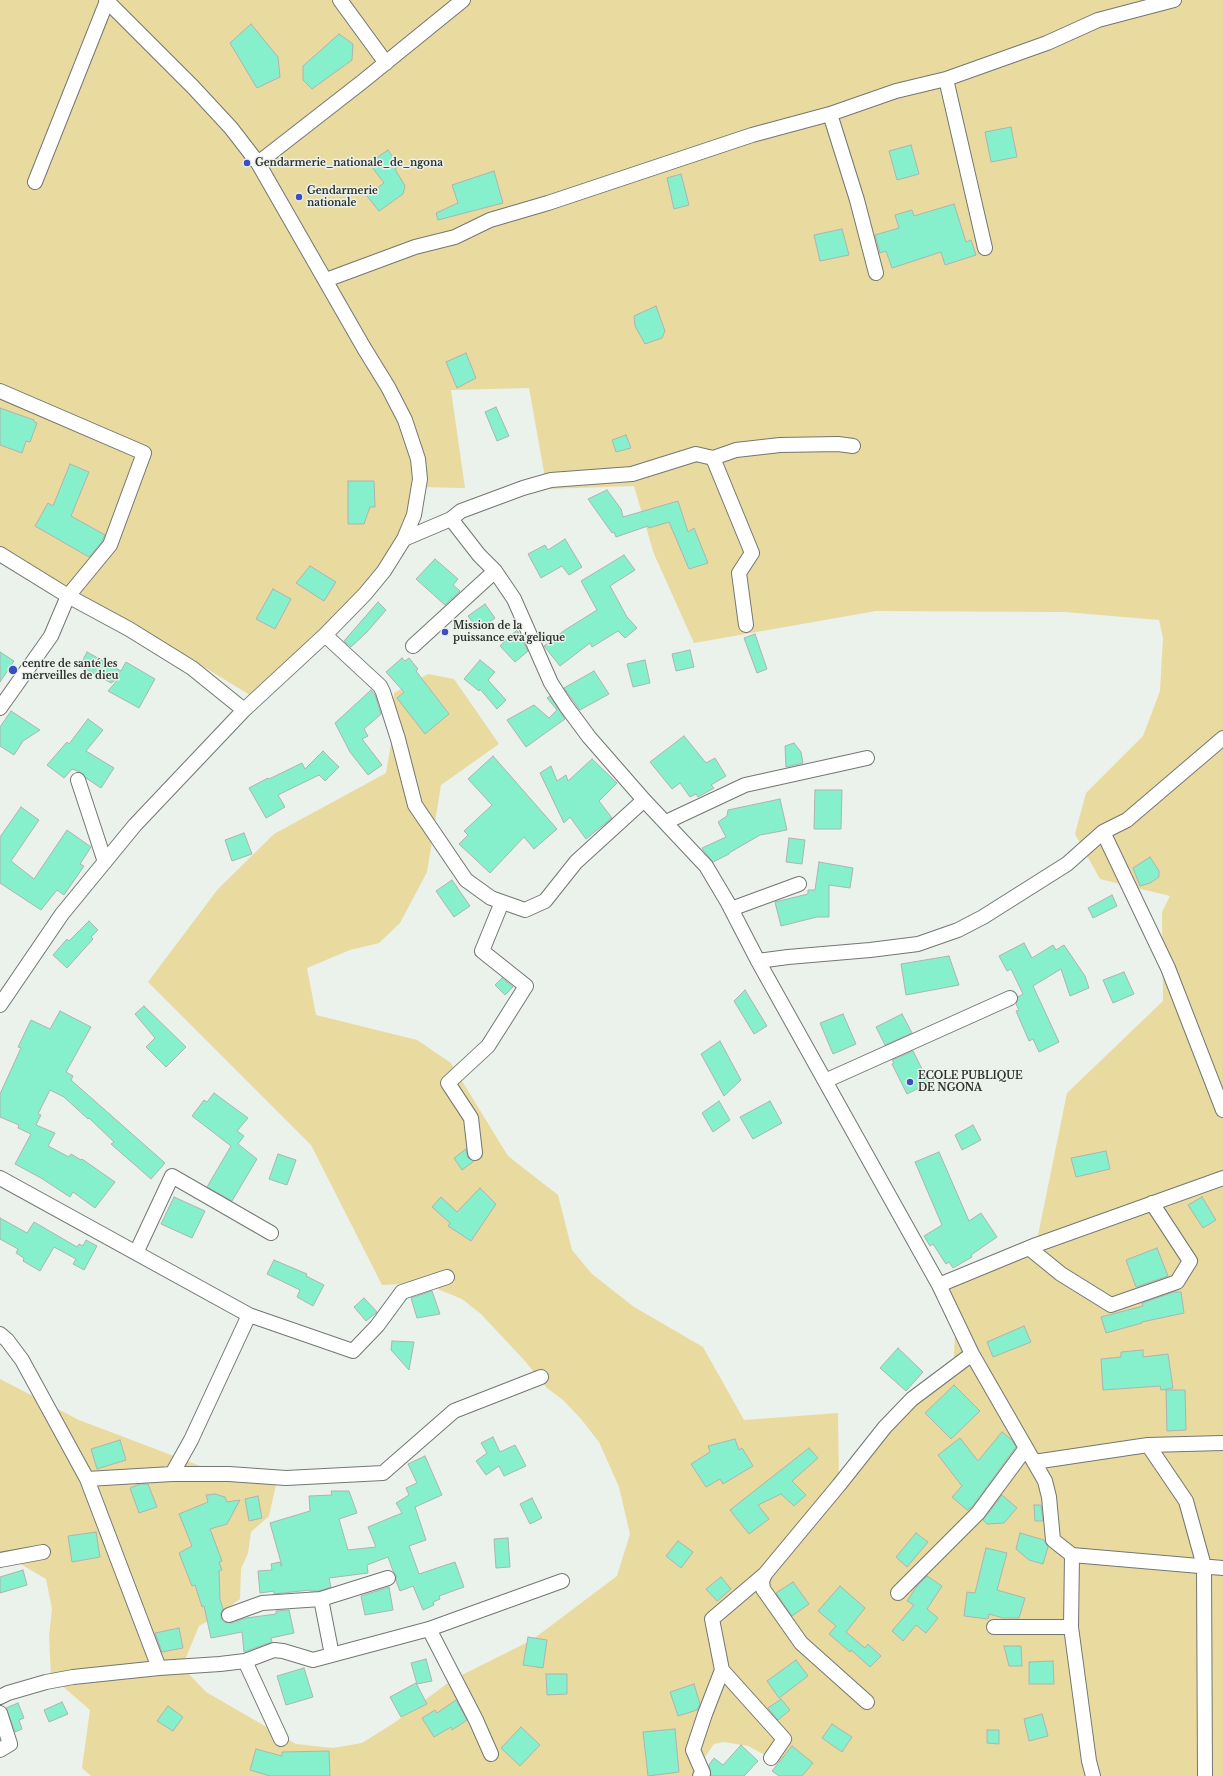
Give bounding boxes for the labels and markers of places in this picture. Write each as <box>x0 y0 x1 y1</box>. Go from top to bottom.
place label: Gendarmerie_nationale_de_ngona <box>255 157 443 169</box>
marker: Gendarmerie_nationale_de_ngona <box>242 158 252 168</box>
place label: Gendarmerie nationale <box>307 185 378 208</box>
marker: Gendarmerie nationale <box>294 192 304 202</box>
place label: Mission de la puissance eva'gelique <box>453 620 565 644</box>
marker: Mission de la puissance eva'gelique <box>440 627 450 637</box>
place label: centre de santé les merveilles de dieu <box>22 658 119 682</box>
marker: centre de santé les merveilles de dieu <box>7 664 19 676</box>
place label: ECOLE PUBLIQUE DE NGONA <box>918 1070 1023 1094</box>
marker: ECOLE PUBLIQUE DE NGONA <box>905 1077 915 1087</box>

